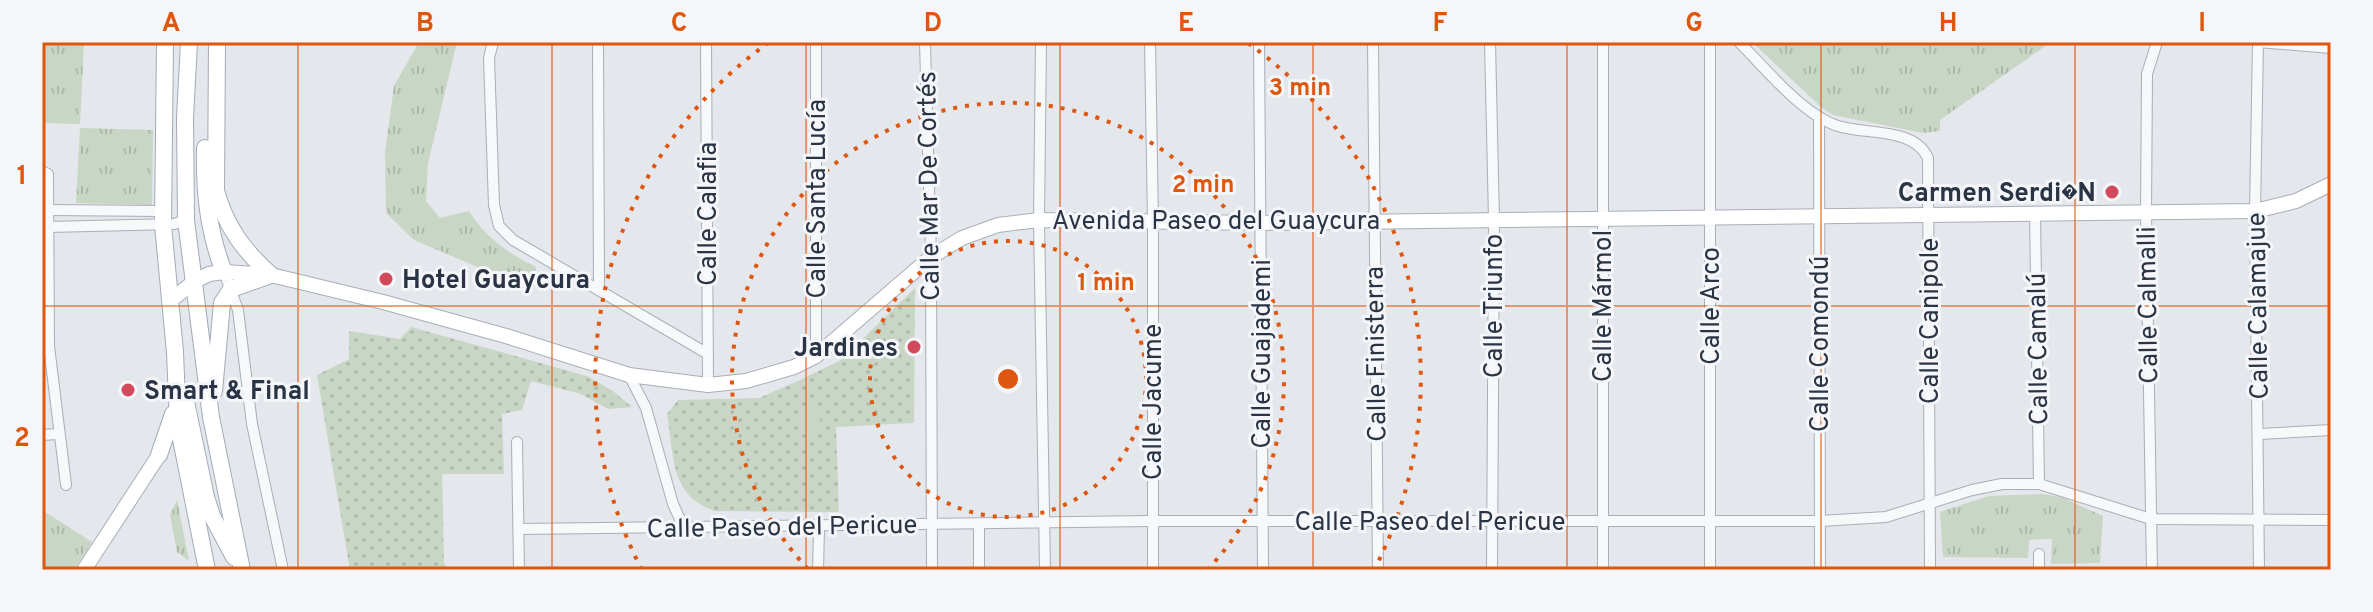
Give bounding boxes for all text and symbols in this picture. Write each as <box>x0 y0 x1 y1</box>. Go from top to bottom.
text: A <box>162 8 180 41</box>
text: B <box>416 8 434 41</box>
text: C <box>671 8 687 41</box>
text: D <box>924 8 942 41</box>
text: E <box>1178 8 1194 41</box>
text: F <box>1433 8 1448 41</box>
text: G <box>1685 8 1703 41</box>
text: H <box>1939 8 1957 41</box>
text: I <box>2198 8 2206 41</box>
street label: Calle Mar De Cortés <box>912 71 949 301</box>
text: 3 min <box>1269 74 1331 104</box>
street label: Calle Santa Lucía <box>802 99 835 299</box>
street label: Calle Calafia <box>693 142 726 286</box>
text: 1 <box>17 161 27 194</box>
text: 2 min <box>1172 171 1234 201</box>
place label: Carmen Serdi�N <box>1898 178 2096 211</box>
marker: Carmen Serdi�N <box>2103 183 2121 201</box>
street label: Avenida Paseo del Guaycura <box>1052 206 1380 239</box>
street label: Calle Calamajue <box>2241 212 2278 400</box>
street label: Calle Calmalli <box>2132 226 2167 384</box>
street label: Calle Mármol <box>1588 230 1621 382</box>
street label: Calle Triunfo <box>1479 234 1512 378</box>
street label: Calle Canipole <box>1915 238 1948 404</box>
street label: Calle Arco <box>1696 247 1729 365</box>
street label: Calle Comondú <box>1805 256 1838 432</box>
street label: Calle Guajademi <box>1247 259 1280 449</box>
place label: Hotel Guaycura <box>402 265 590 298</box>
street label: Calle Finisterra <box>1359 266 1396 442</box>
text: 1 min <box>1077 269 1135 299</box>
marker: Hotel Guaycura <box>377 270 395 288</box>
street label: Calle Camalú <box>2022 273 2057 425</box>
street label: Calle Jacume <box>1138 324 1171 480</box>
place label: Jardines <box>794 333 898 366</box>
marker: Jardines <box>905 338 923 356</box>
centre of rings <box>994 365 1022 393</box>
place label: Smart & Final <box>144 376 310 409</box>
marker: Smart & Final <box>119 381 137 399</box>
text: 2 <box>14 423 30 456</box>
street label: Calle Paseo del Pericue <box>1295 507 1565 540</box>
street label: Calle Paseo del Pericue <box>646 510 918 547</box>

